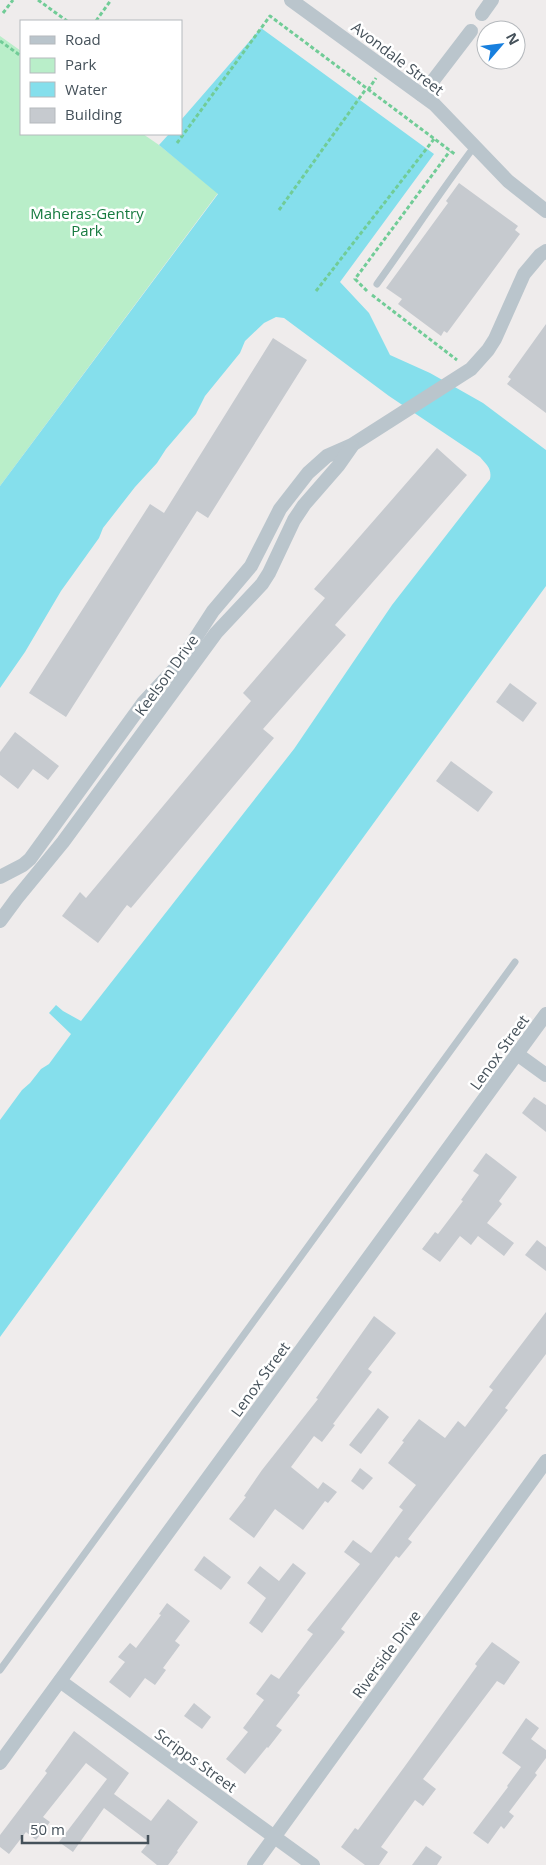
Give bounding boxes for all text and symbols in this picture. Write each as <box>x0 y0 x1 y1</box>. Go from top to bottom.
street label: Avondale Street <box>348 17 448 99</box>
legend <box>20 20 182 135</box>
north arrow <box>476 20 526 70</box>
text: Road <box>65 29 101 49</box>
text: N <box>502 29 524 48</box>
text: Park <box>65 54 96 74</box>
text: Water <box>65 79 107 99</box>
text: Building <box>65 104 122 124</box>
park label: Maheras-Gentry Park <box>30 203 144 240</box>
street label: Keelson Drive <box>130 630 202 720</box>
street label: Lenox Street <box>465 1010 533 1094</box>
street label: Lenox Street <box>226 1337 294 1421</box>
street label: Riverside Drive <box>347 1606 425 1702</box>
street label: Scripps Street <box>151 1724 241 1796</box>
scale bar <box>22 1812 149 1844</box>
text: 50 m <box>30 1819 65 1839</box>

